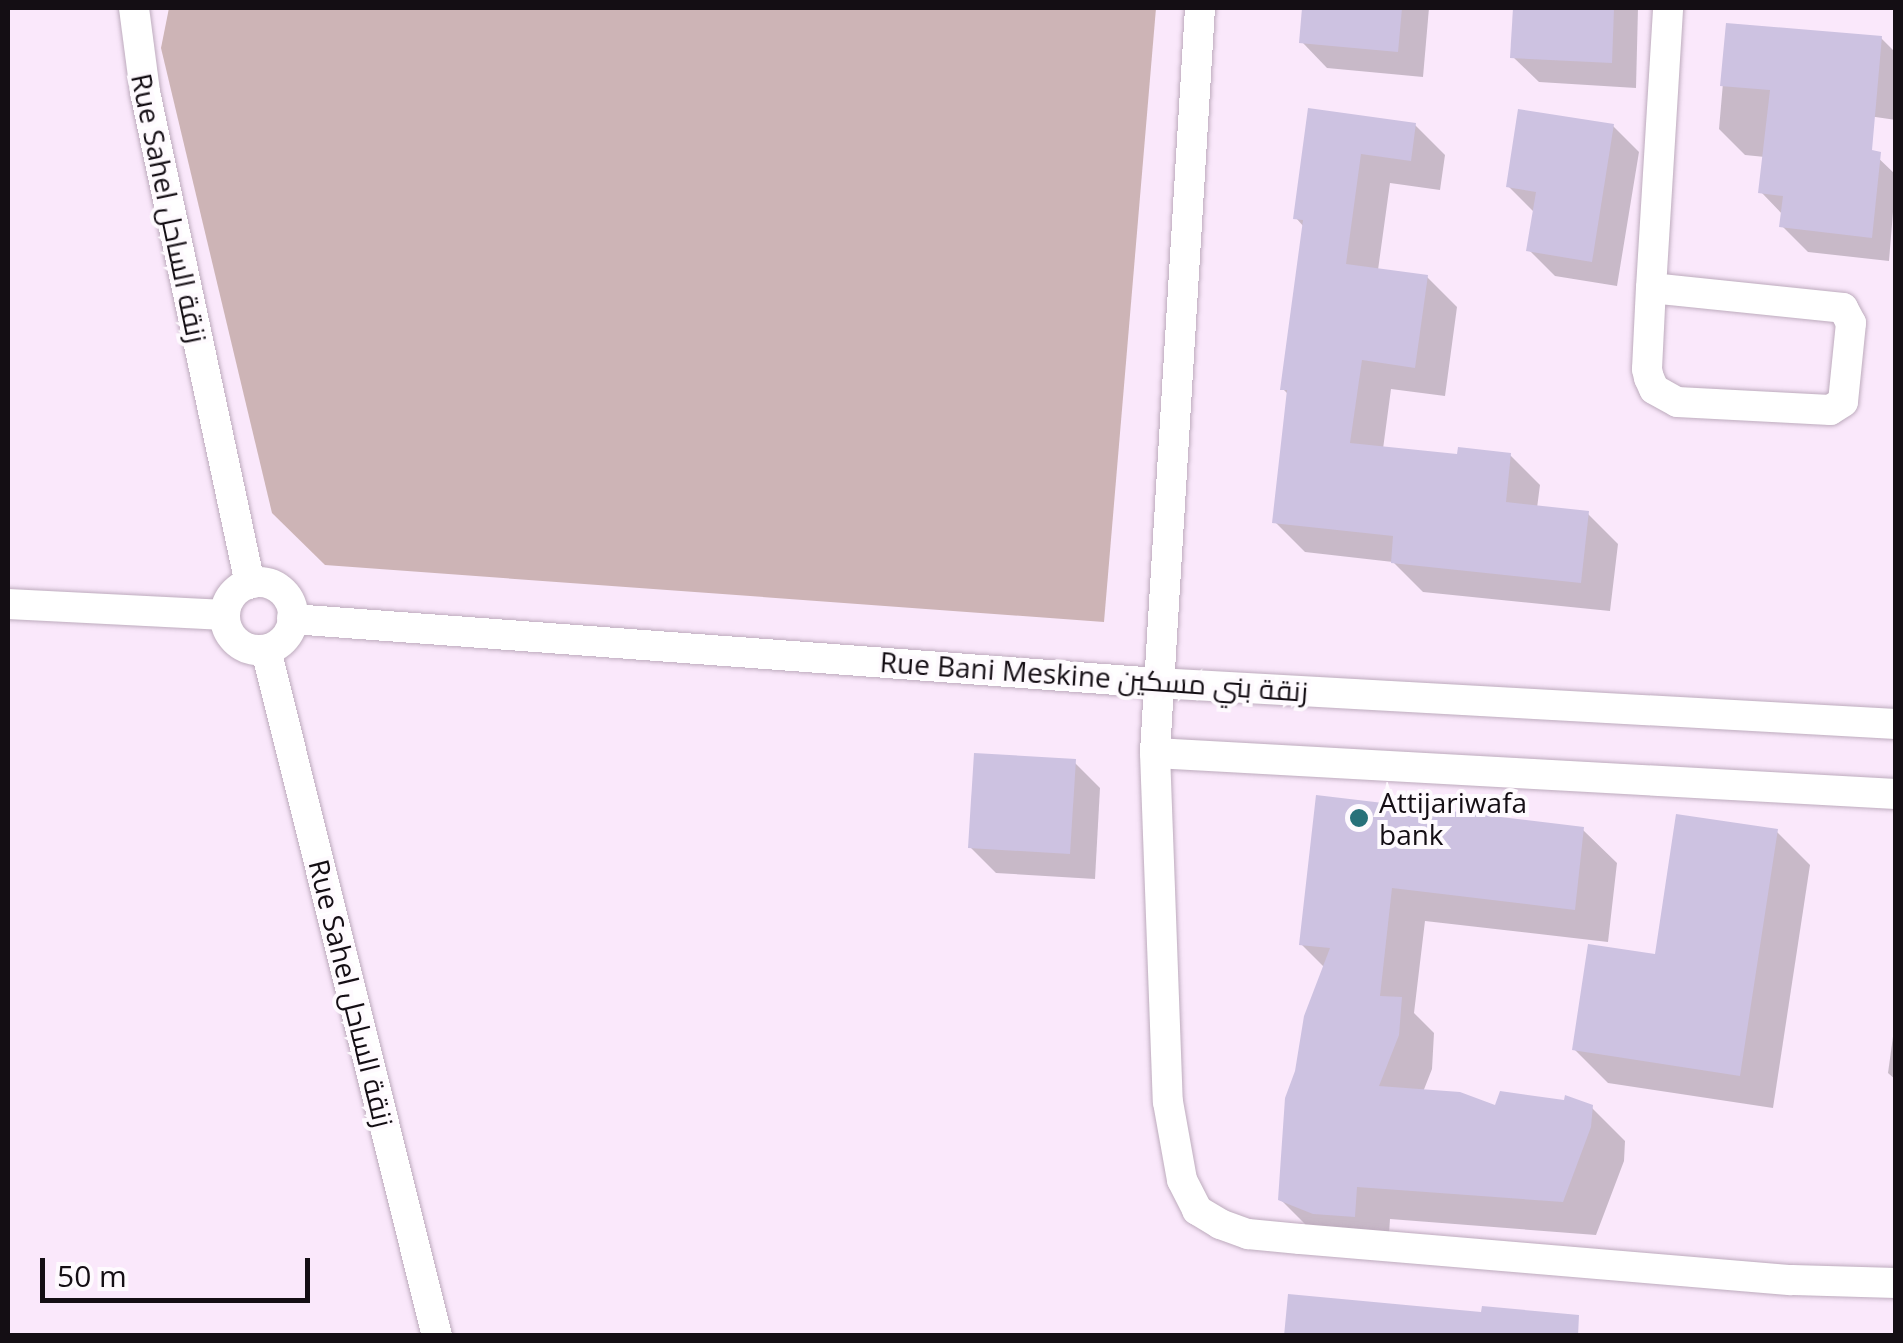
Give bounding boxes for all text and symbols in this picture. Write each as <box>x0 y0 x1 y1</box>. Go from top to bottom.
street label: Rue Sahel زنقة الساحل <box>125 70 215 346</box>
street label: Rue Bani Meskine زنقة بني مسكين <box>879 644 1309 708</box>
place label: Attijariwafa bank <box>1379 785 1527 851</box>
marker: Attijariwafa bank <box>1348 807 1370 829</box>
street label: Rue Sahel زنقة الساحل <box>302 856 402 1130</box>
scale bar <box>45 1238 315 1300</box>
text: 50 m <box>57 1255 127 1296</box>

